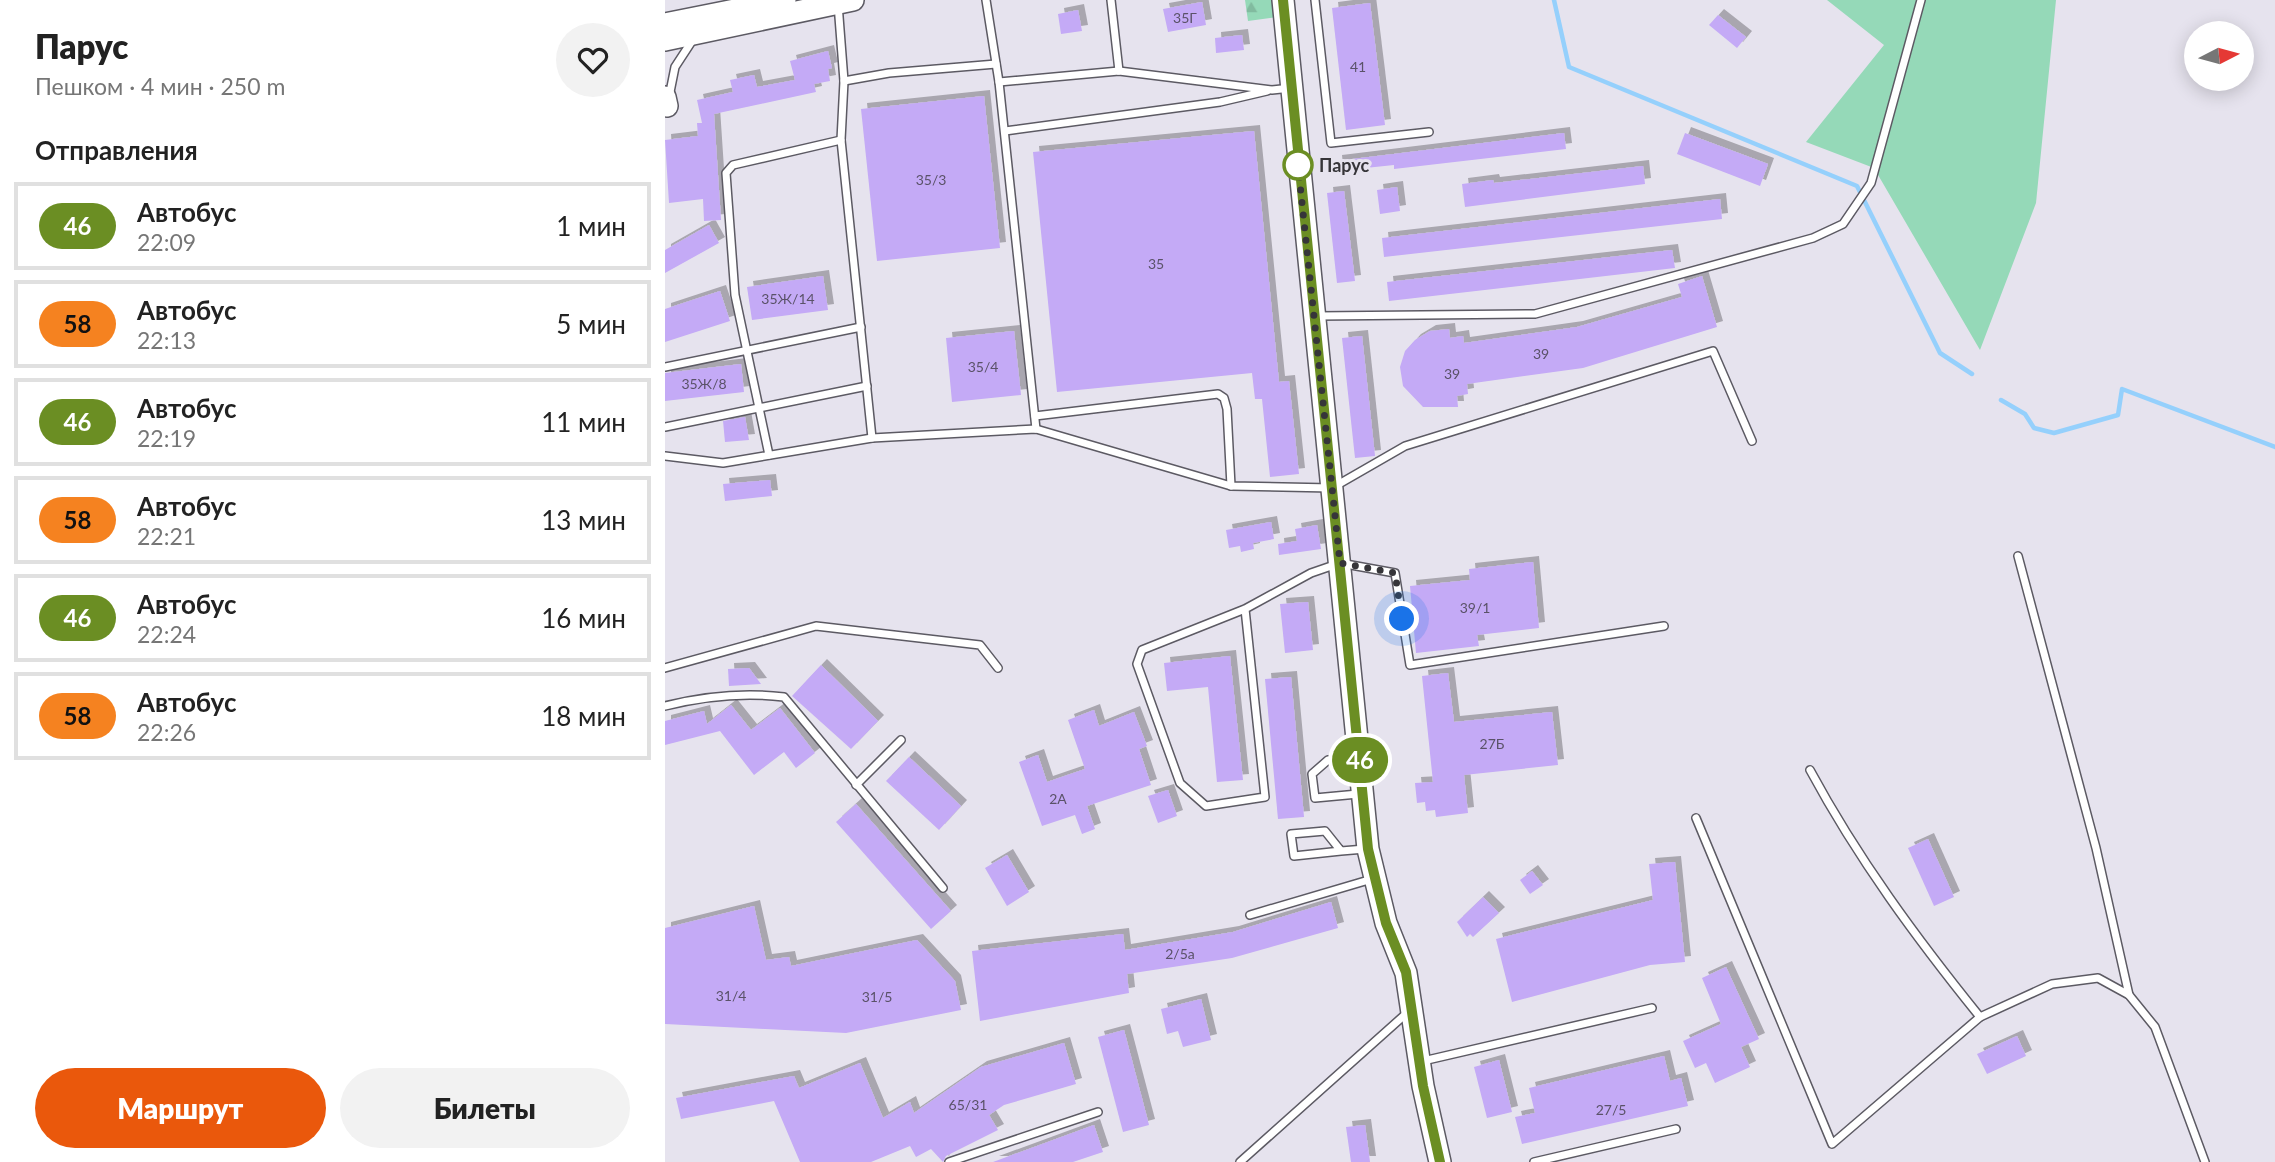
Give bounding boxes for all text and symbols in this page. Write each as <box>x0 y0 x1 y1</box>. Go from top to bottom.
house number: 35Г <box>1173 9 1197 26</box>
north arrow <box>2184 21 2254 91</box>
map controls <box>2184 21 2254 91</box>
button: heart <box>556 23 630 97</box>
text: Парус <box>35 26 128 66</box>
house number: 41 <box>1350 58 1366 75</box>
text: Пешком · 4 мин · 250 m <box>35 72 285 100</box>
text: Отправления <box>35 134 198 166</box>
marker: Парус <box>1283 150 1313 180</box>
place label: Парус <box>1319 154 1369 176</box>
house number: 35/3 <box>916 171 946 188</box>
text: Автобус <box>137 196 236 228</box>
text: 1 мин <box>556 210 626 242</box>
text: 46 <box>64 211 91 240</box>
text: 22:09 <box>137 228 196 256</box>
house number: 35 <box>1148 255 1164 272</box>
house number: 35Ж/14 <box>761 290 815 307</box>
text: Автобус <box>137 294 236 326</box>
text: 5 мин <box>556 308 626 340</box>
text: 58 <box>64 309 91 338</box>
text: 22:13 <box>137 326 196 354</box>
house number: 39 <box>1533 345 1549 362</box>
house number: 35/4 <box>968 358 998 375</box>
house number: 39 <box>1444 365 1460 382</box>
house number: 35Ж/8 <box>681 375 727 392</box>
text: Автобус <box>137 392 236 424</box>
text: 11 мин <box>541 406 626 438</box>
text: 46 <box>64 407 91 436</box>
text: 22:19 <box>137 424 196 452</box>
text: Автобус <box>137 490 236 522</box>
text: 13 мин <box>541 504 626 536</box>
text: 58 <box>64 505 91 534</box>
text: 22:21 <box>137 522 196 550</box>
text: Автобус <box>137 588 236 620</box>
house number: 39/1 <box>1460 599 1490 616</box>
your location <box>1384 601 1419 636</box>
text: 16 мин <box>541 602 626 634</box>
text: 46 <box>64 603 91 632</box>
text: 22:24 <box>137 620 196 648</box>
text: Автобус <box>137 686 236 718</box>
text: 18 мин <box>541 700 626 732</box>
text: 58 <box>64 701 91 730</box>
text: 22:26 <box>137 718 196 746</box>
house number: 27Б <box>1480 735 1505 752</box>
line badge: 46 <box>1329 737 1391 783</box>
text: 46 <box>1346 745 1374 774</box>
house number: 2А <box>1049 790 1067 807</box>
house number: 2/5а <box>1165 945 1195 962</box>
house number: 31/4 <box>716 987 746 1004</box>
house number: 31/5 <box>862 988 892 1005</box>
button: Маршрут <box>35 1068 326 1148</box>
button: Билеты <box>340 1068 630 1148</box>
house number: 65/31 <box>949 1096 987 1113</box>
house number: 27/5 <box>1596 1101 1626 1118</box>

